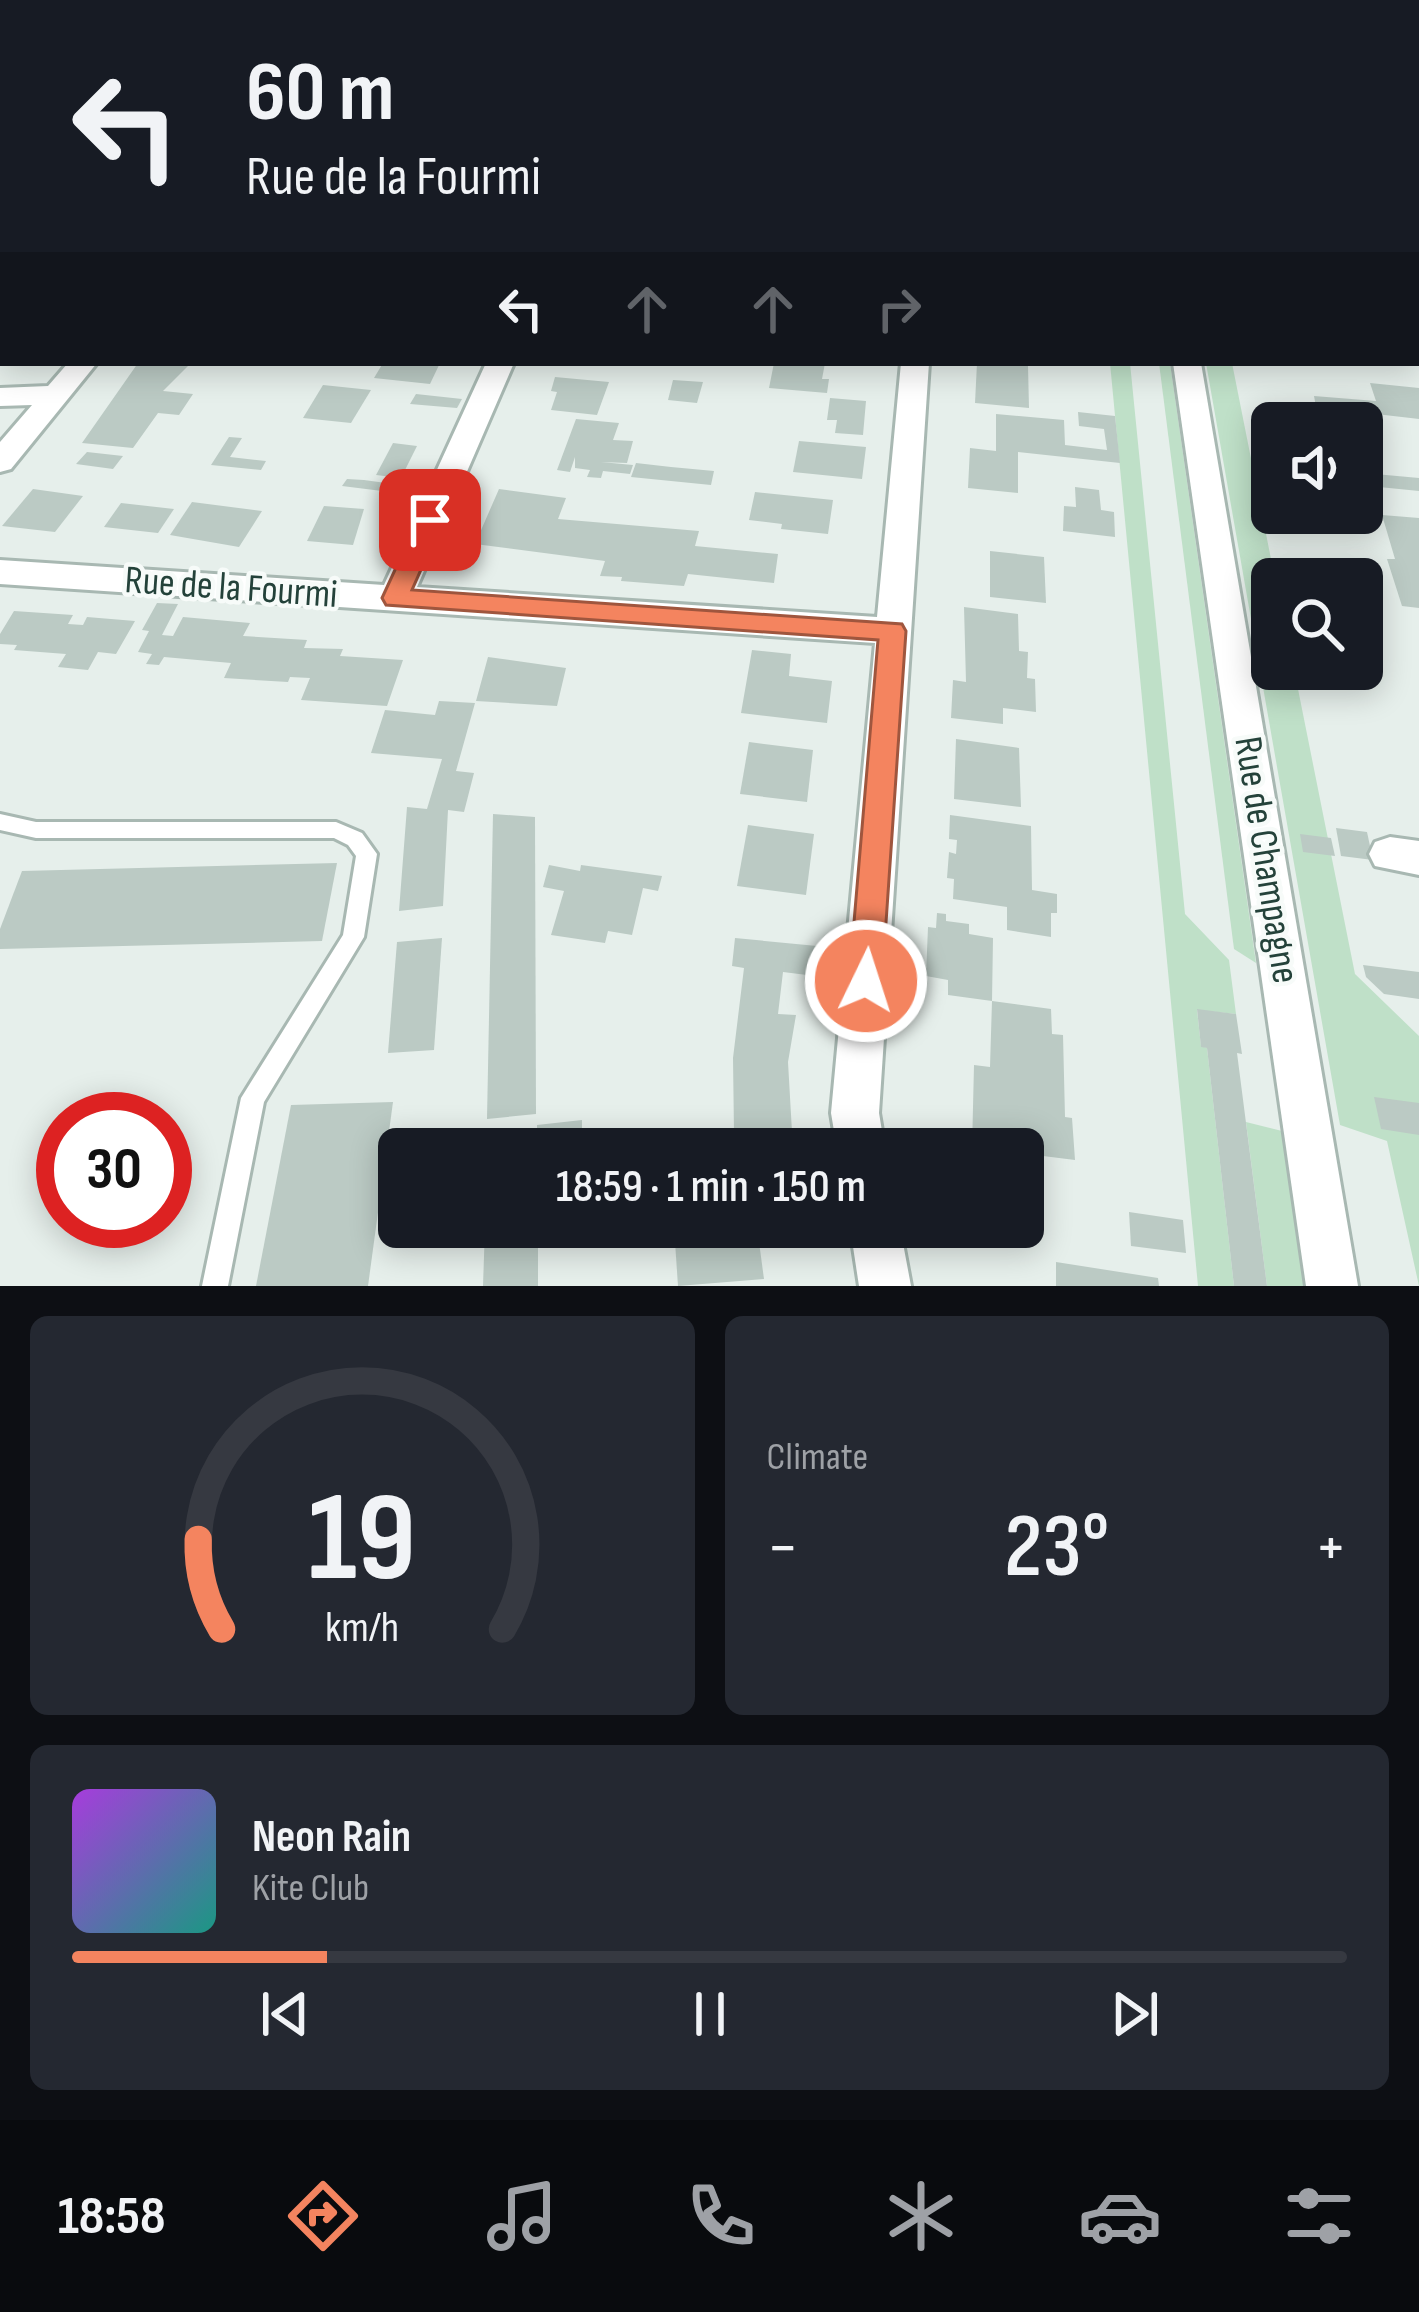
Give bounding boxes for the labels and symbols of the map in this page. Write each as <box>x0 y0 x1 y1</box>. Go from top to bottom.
pin <box>379 469 481 571</box>
street label: Rue de la Fourmi <box>123 557 339 619</box>
street label: Rue de Champagne <box>1223 733 1309 987</box>
position arrow <box>803 918 929 1044</box>
speed limit sign: 30 <box>36 1092 192 1248</box>

